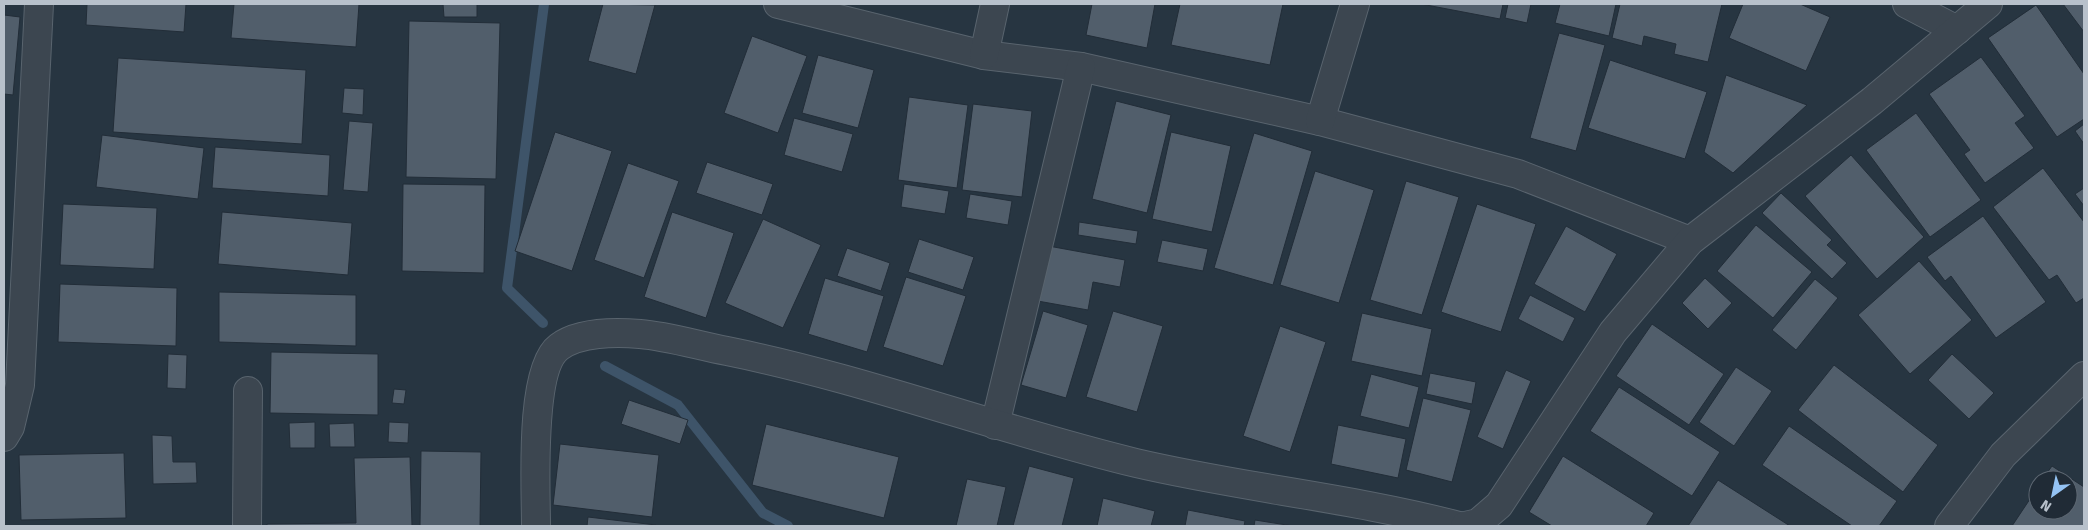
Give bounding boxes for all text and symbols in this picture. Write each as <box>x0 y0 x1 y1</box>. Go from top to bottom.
north arrow <box>2028 470 2078 520</box>
text: N <box>2038 496 2055 515</box>

